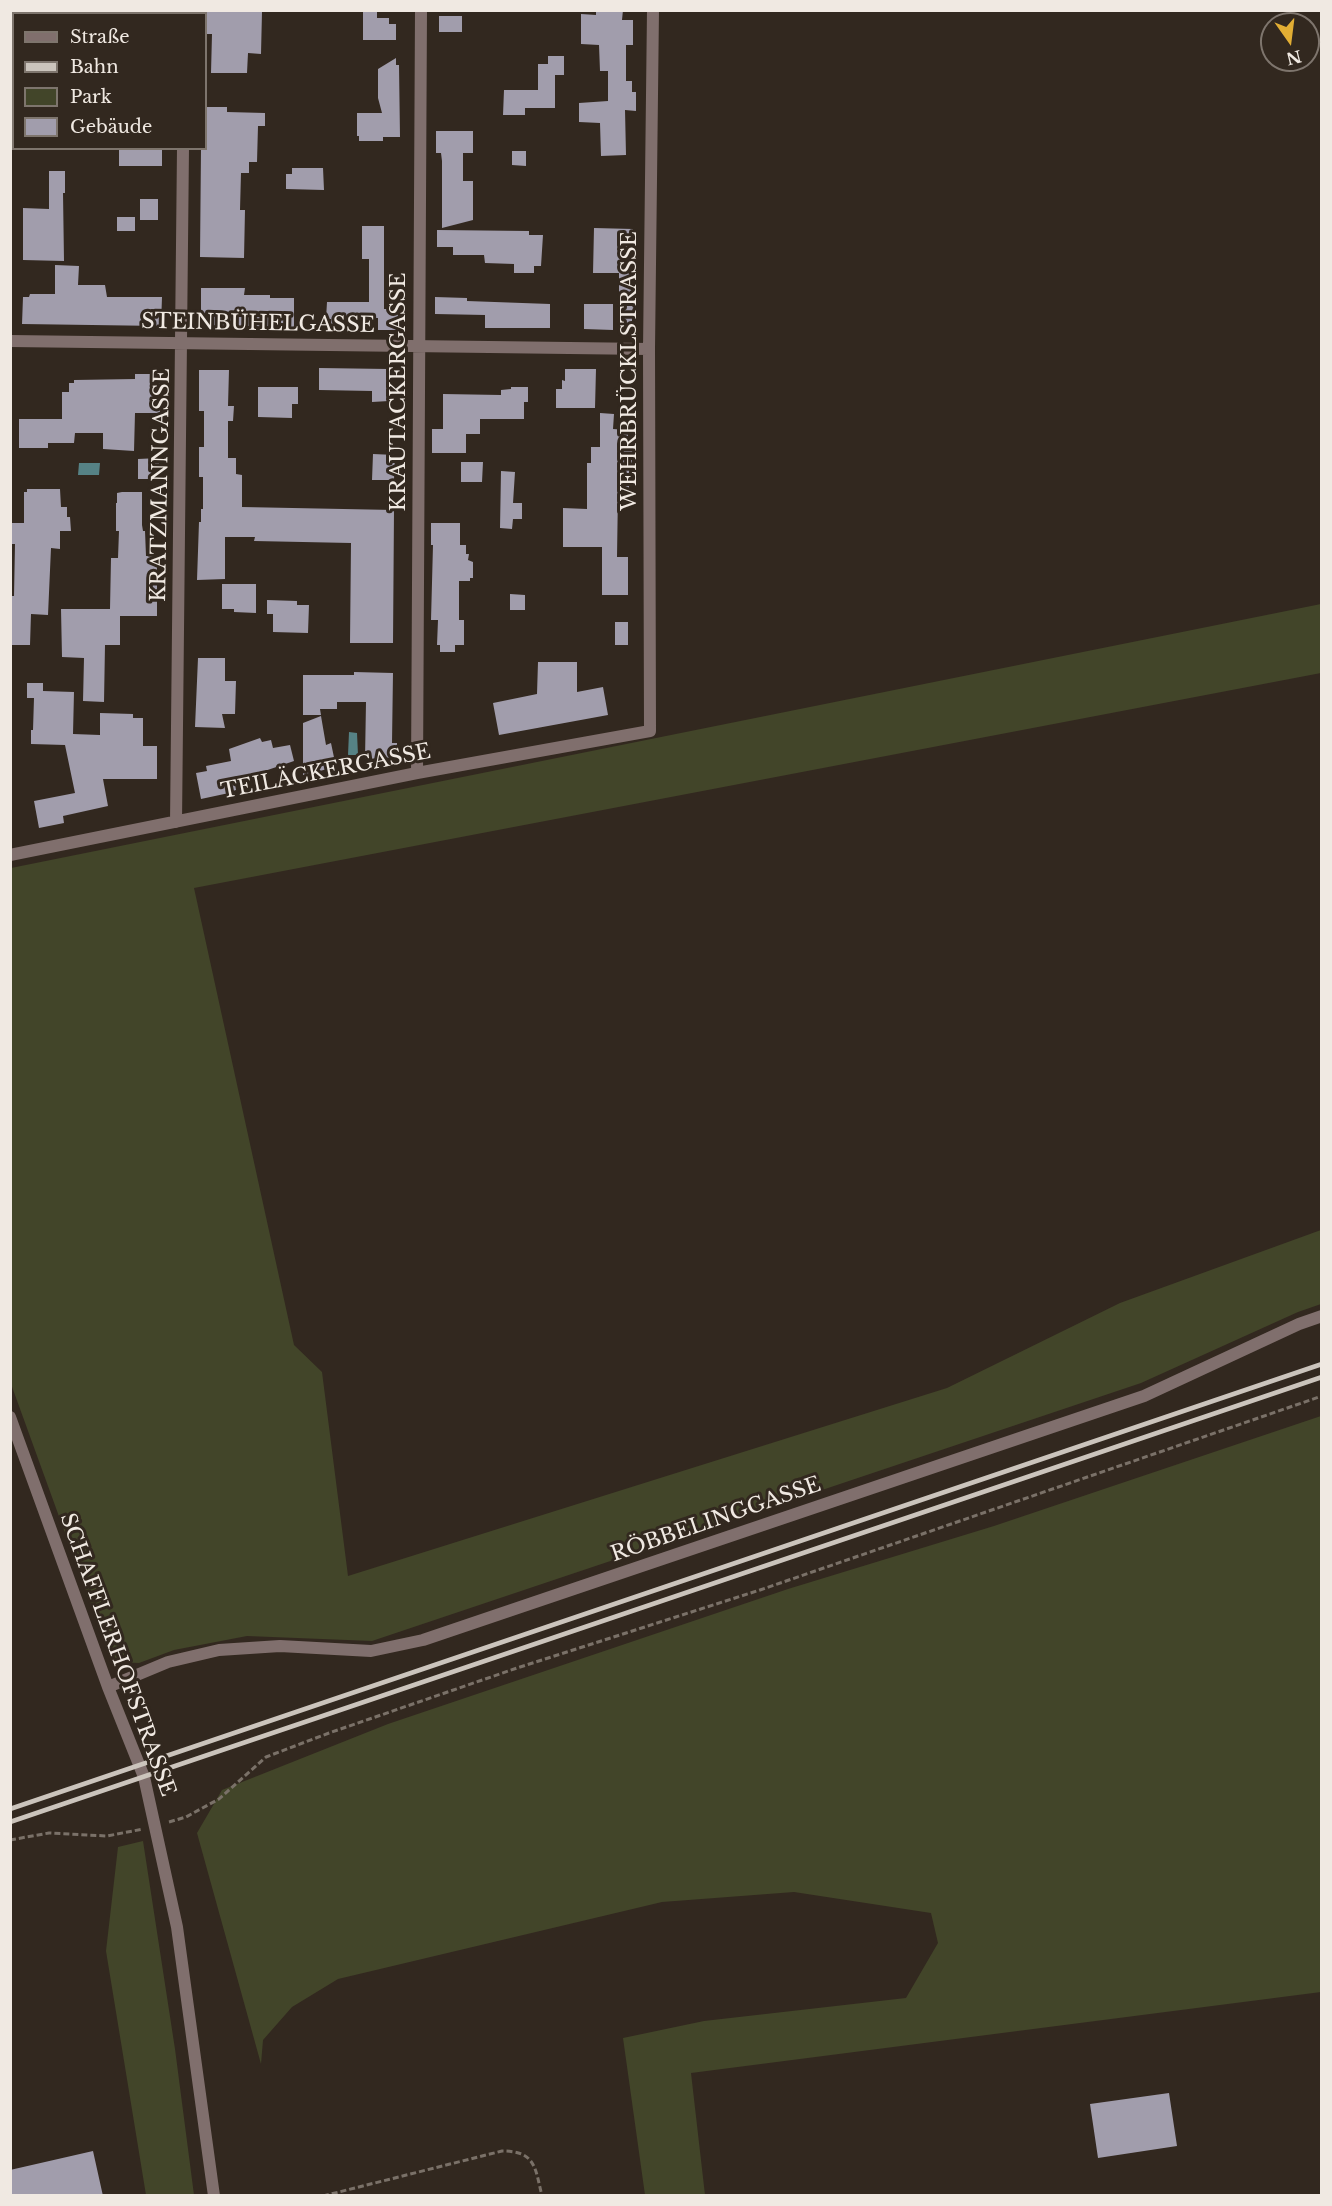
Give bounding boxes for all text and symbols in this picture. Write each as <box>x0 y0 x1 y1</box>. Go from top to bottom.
legend <box>12 12 207 150</box>
north arrow <box>1260 12 1320 72</box>
text: Straße <box>70 26 130 48</box>
text: N <box>1284 46 1304 69</box>
text: Bahn <box>70 56 119 78</box>
text: Park <box>70 86 112 108</box>
text: Gebäude <box>70 116 152 138</box>
street label: WEHRBRÜCKLSTRASSE <box>617 231 643 511</box>
street label: KRAUTACKERGASSE <box>386 273 412 511</box>
street label: STEINBÜHELGASSE <box>141 309 375 339</box>
street label: KRATZMANNGASSE <box>146 368 176 602</box>
street label: TEILÄCKERGASSE <box>219 739 433 805</box>
street label: RÖBBELINGGASSE <box>608 1472 824 1568</box>
street label: SCHAFFLERHOFSTRASSE <box>54 1510 180 1800</box>

